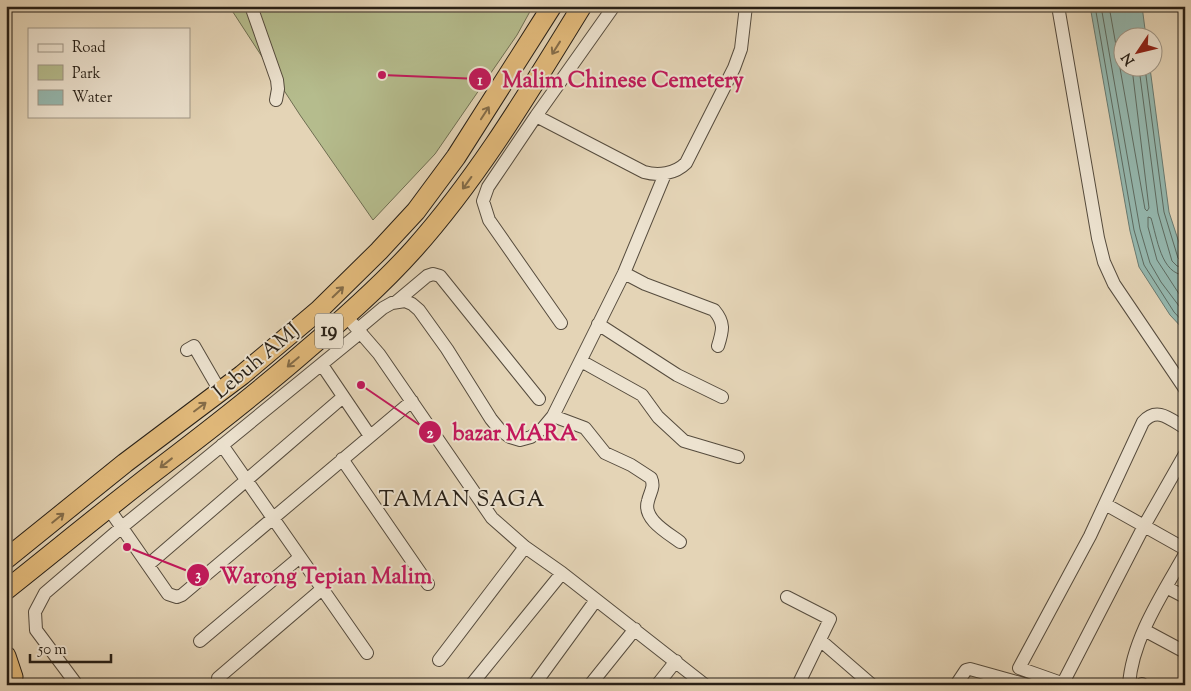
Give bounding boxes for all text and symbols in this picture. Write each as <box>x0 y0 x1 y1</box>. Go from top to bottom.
legend <box>28 28 190 118</box>
north arrow <box>1114 28 1164 78</box>
text: Road <box>72 38 106 59</box>
one-way arrow <box>551 40 561 54</box>
text: N <box>1118 48 1140 69</box>
callout: Malim Chinese Cemetery <box>467 61 754 98</box>
text: Park <box>72 64 101 85</box>
text: Malim Chinese Cemetery <box>502 66 744 98</box>
text: 1 <box>477 71 483 92</box>
text: Water <box>72 88 113 109</box>
one-way arrow <box>480 106 490 120</box>
one-way arrow <box>462 176 472 190</box>
one-way arrow <box>331 286 343 298</box>
road number: 19 <box>315 314 343 348</box>
street label: Lebuh AMJ <box>207 317 307 407</box>
one-way arrow <box>287 356 300 367</box>
one-way arrow <box>193 401 206 412</box>
callout: bazar MARA <box>417 414 587 451</box>
text: bazar MARA <box>451 419 578 451</box>
text: 2 <box>426 424 434 445</box>
one-way arrow <box>159 458 173 468</box>
district label: TAMAN SAGA <box>379 485 545 517</box>
one-way arrow <box>51 512 64 523</box>
callout: Warong Tepian Malim <box>185 557 442 594</box>
text: Warong Tepian Malim <box>220 562 433 594</box>
text: 3 <box>195 566 201 587</box>
scale bar <box>30 631 111 663</box>
text: 50 m <box>37 640 67 661</box>

